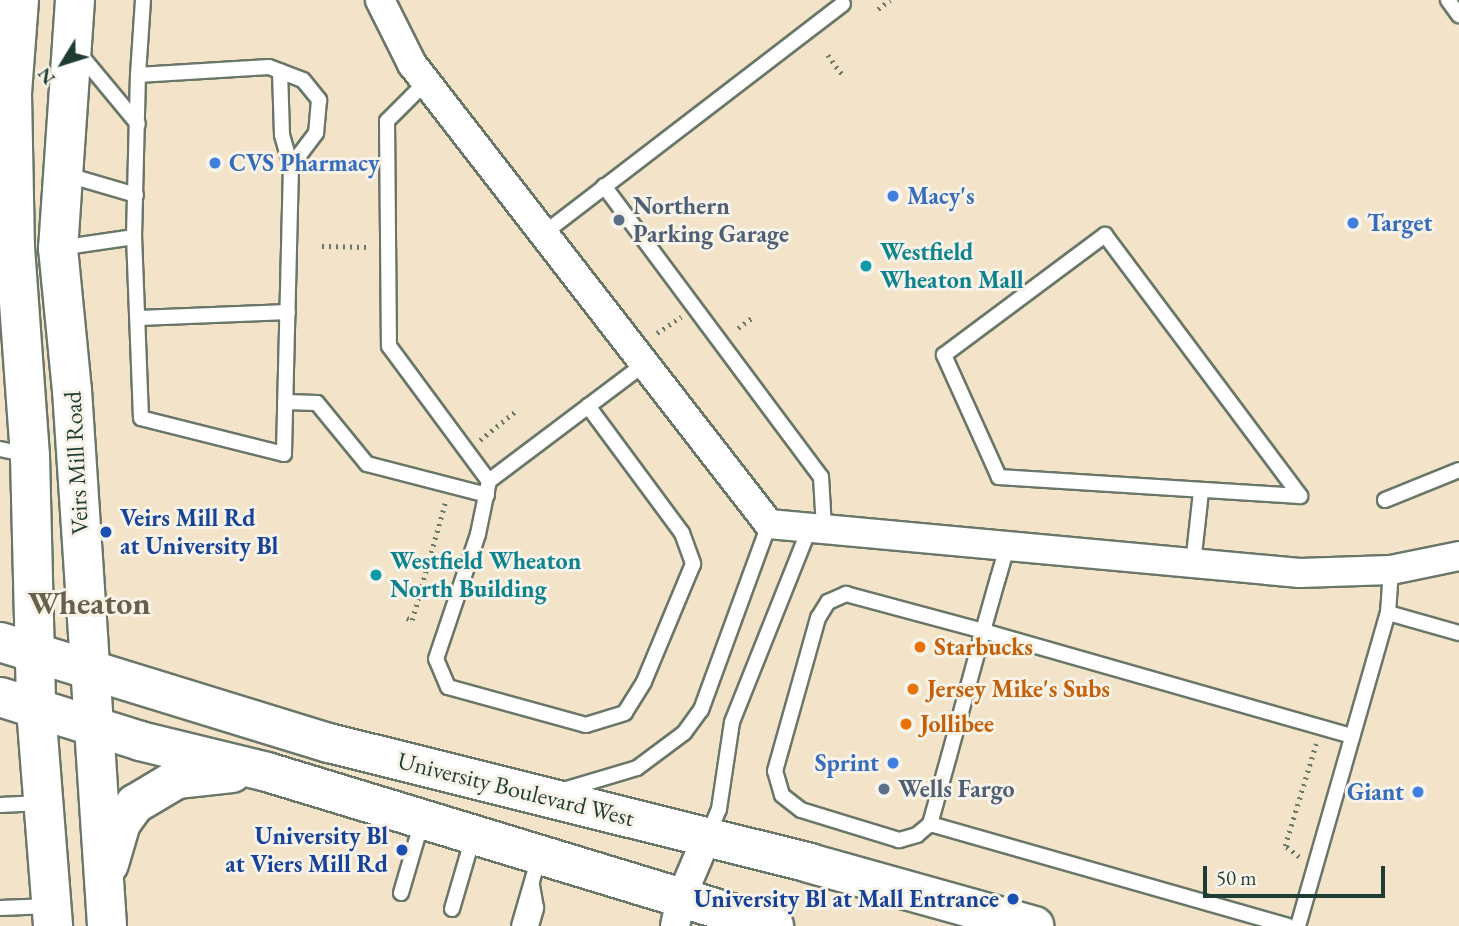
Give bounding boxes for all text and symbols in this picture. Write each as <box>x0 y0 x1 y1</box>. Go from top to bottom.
north arrow <box>28 28 98 98</box>
text: N <box>31 62 61 90</box>
place label: CVS Pharmacy <box>229 149 380 177</box>
marker: CVS Pharmacy <box>207 155 223 171</box>
place label: Macy's <box>907 182 975 210</box>
marker: Macy's <box>885 188 901 204</box>
place label: Northern Parking Garage <box>633 192 789 248</box>
place label: Target <box>1367 209 1432 237</box>
marker: Northern Parking Garage <box>611 212 627 228</box>
marker: Target <box>1345 215 1361 231</box>
place label: Westfield Wheaton Mall <box>880 238 1024 294</box>
marker: Westfield Wheaton Mall <box>858 258 874 274</box>
street label: Veirs Mill Road <box>58 391 94 535</box>
place label: Veirs Mill Rd at University Bl <box>120 504 278 560</box>
marker: Veirs Mill Rd at University Bl <box>98 524 114 540</box>
place label: Westfield Wheaton North Building <box>390 547 581 603</box>
marker: Westfield Wheaton North Building <box>368 567 384 583</box>
district label: Wheaton <box>27 584 151 622</box>
place label: Starbucks <box>934 633 1033 661</box>
marker: Starbucks <box>912 639 928 655</box>
place label: Jersey Mike's Subs <box>927 675 1110 703</box>
marker: Jersey Mike's Subs <box>905 681 921 697</box>
place label: Jollibee <box>920 710 994 738</box>
marker: Jollibee <box>898 716 914 732</box>
street label: University Boulevard West <box>395 746 637 832</box>
place label: Sprint <box>815 749 879 777</box>
marker: Sprint <box>885 755 901 771</box>
place label: Wells Fargo <box>898 775 1015 803</box>
place label: Giant <box>1347 778 1404 806</box>
marker: Wells Fargo <box>876 781 892 797</box>
marker: Giant <box>1410 784 1426 800</box>
place label: University Bl at Viers Mill Rd <box>225 822 388 878</box>
marker: University Bl at Viers Mill Rd <box>394 842 410 858</box>
scale bar <box>1207 852 1389 896</box>
text: 50 m <box>1216 864 1257 891</box>
place label: University Bl at Mall Entrance <box>694 885 999 913</box>
marker: University Bl at Mall Entrance <box>1005 891 1021 907</box>

